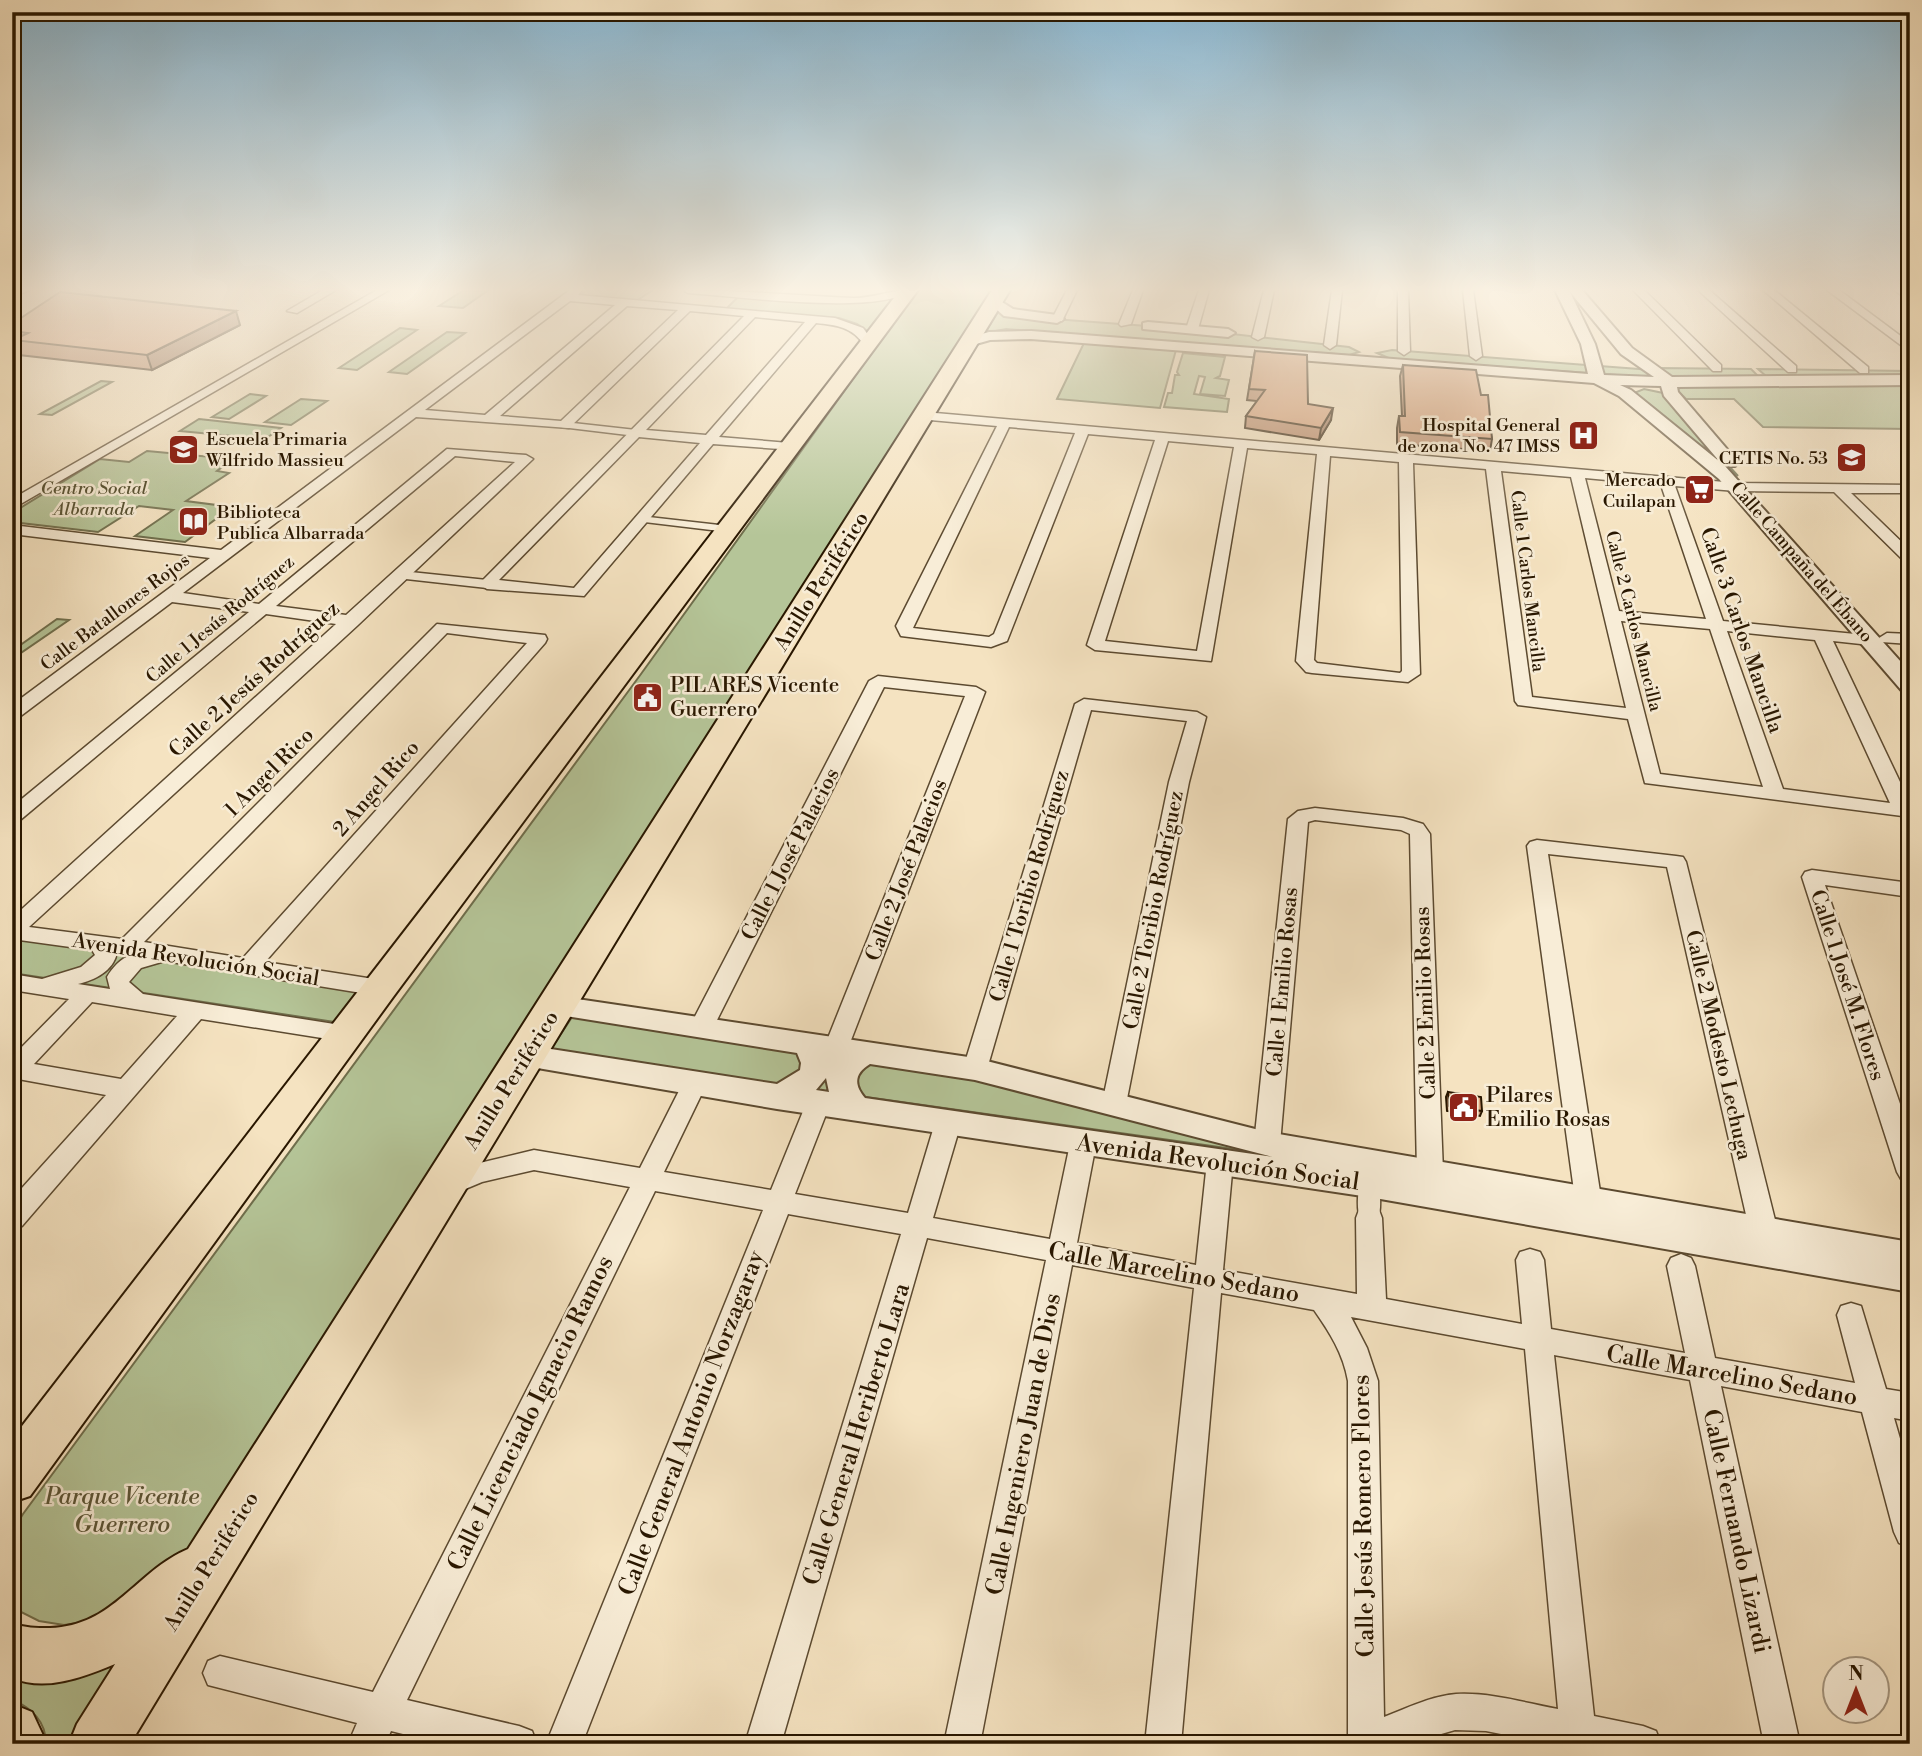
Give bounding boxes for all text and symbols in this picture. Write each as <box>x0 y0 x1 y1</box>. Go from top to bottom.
place label: Hospital General de zona No. 47 IMSS <box>1397 414 1561 458</box>
hospital icon: Hospital General de zona No. 47 IMSS <box>1566 418 1600 452</box>
place label: Escuela Primaria Wilfrido Massieu <box>205 428 348 472</box>
school or university icon: Escuela Primaria Wilfrido Massieu <box>166 432 200 466</box>
school or university icon: CETIS No. 53 <box>1834 441 1868 475</box>
place label: CETIS No. 53 <box>1719 447 1828 470</box>
place label: Mercado Cuilapan <box>1603 469 1676 513</box>
supermarket icon: Mercado Cuilapan <box>1682 473 1716 507</box>
park label: Centro Social Albarrada <box>41 477 148 521</box>
street label: Calle Campaña del Ébano <box>1725 477 1878 648</box>
street label: Calle 1 Carlos Mancilla <box>1505 489 1550 674</box>
place label: Biblioteca Publica Albarrada <box>216 501 365 545</box>
library icon: Biblioteca Publica Albarrada <box>177 505 211 539</box>
street label: Anillo Periférico <box>768 507 875 657</box>
street label: Calle 3 Carlos Mancilla <box>1694 524 1789 737</box>
street label: Calle 2 Carlos Mancilla <box>1600 528 1667 715</box>
street label: Calle Batallones Rojos <box>36 549 195 676</box>
street label: Calle 1 Jesús Rodríguez <box>141 550 299 688</box>
street label: Calle 2 Jesús Rodríguez <box>164 596 345 763</box>
place label: PILARES Vicente Guerrero <box>670 673 839 723</box>
public building icon: PILARES Vicente Guerrero <box>630 680 664 714</box>
street label: 1 Angel Rico <box>220 723 320 823</box>
street label: 2 Angel Rico <box>328 735 426 842</box>
street label: Calle 1 José Palacios <box>736 764 846 945</box>
street label: Calle 1 Toribio Rodríguez <box>984 767 1076 1005</box>
street label: Calle 2 José Palacios <box>860 776 954 965</box>
street label: Calle 2 Toribio Rodríguez <box>1118 789 1190 1032</box>
street label: Calle 1 Emilio Rosas <box>1262 886 1304 1078</box>
street label: Calle 1 José M. Flores <box>1804 887 1890 1084</box>
street label: Calle 2 Emilio Rosas <box>1410 906 1442 1100</box>
street label: Avenida Revolución Social <box>70 927 321 992</box>
street label: Calle 2 Modesto Lechuga <box>1679 928 1757 1163</box>
street label: Anillo Periférico <box>458 1006 565 1156</box>
place label: Pilares Emilio Rosas <box>1486 1083 1610 1133</box>
public building icon: Pilares Emilio Rosas <box>1446 1090 1480 1124</box>
street label: Avenida Revolución Social <box>1073 1128 1361 1198</box>
street label: Calle Marcelino Sedano <box>1046 1236 1302 1310</box>
street label: Calle General Antonio Norzagaray <box>612 1246 772 1600</box>
street label: Calle Licenciado Ignacio Ramos <box>441 1251 620 1576</box>
street label: Calle General Heriberto Lara <box>797 1279 918 1589</box>
street label: Calle Ingeniero Juan de Dios <box>980 1291 1068 1598</box>
street label: Calle Marcelino Sedano <box>1604 1339 1860 1413</box>
street label: Calle Jesús Romero Flores <box>1347 1374 1381 1658</box>
street label: Calle Fernando Lizardi <box>1695 1406 1777 1656</box>
park label: Parque Vicente Guerrero <box>44 1482 199 1540</box>
street label: Anillo Periférico <box>158 1487 265 1637</box>
north arrow <box>1820 1654 1890 1724</box>
text: N <box>1848 1662 1864 1686</box>

